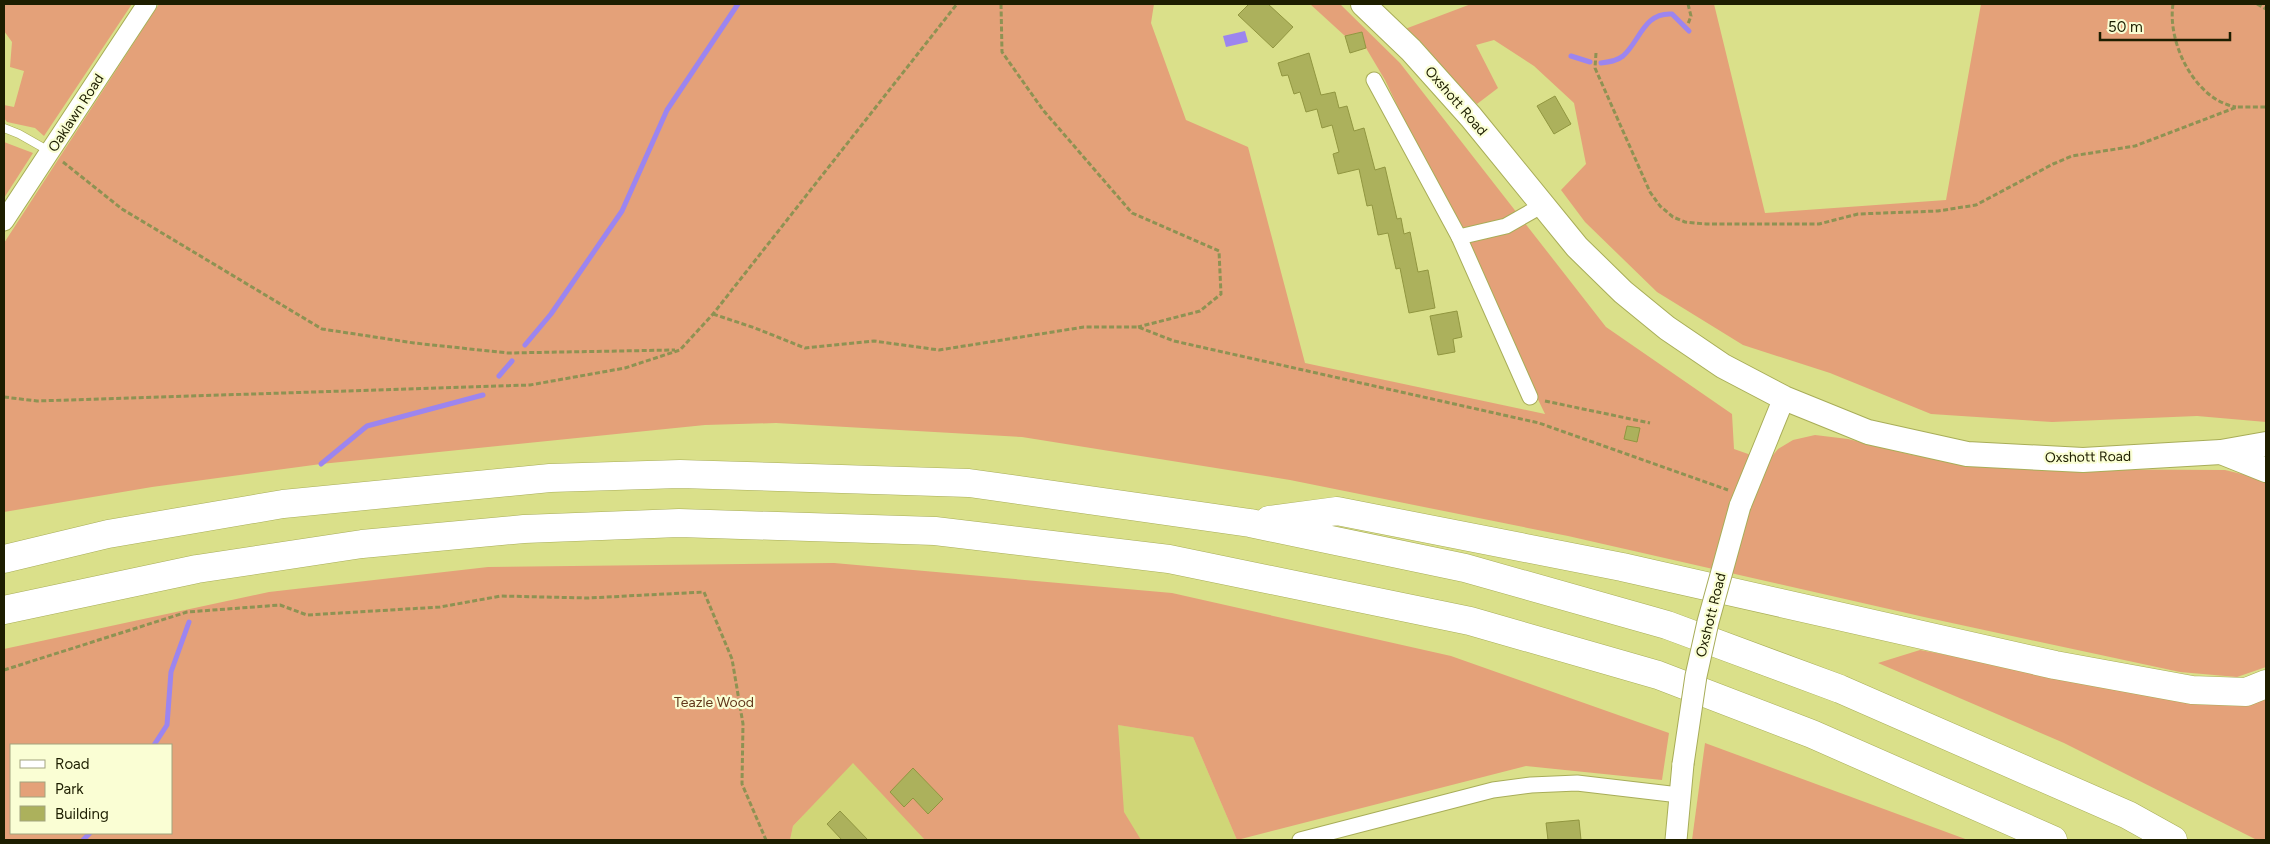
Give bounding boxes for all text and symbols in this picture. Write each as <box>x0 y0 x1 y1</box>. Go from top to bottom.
scale bar <box>2100 10 2230 42</box>
text: 50 m <box>2108 18 2143 36</box>
street label: Oxshott Road <box>1421 63 1491 139</box>
street label: Oaklawn Road <box>45 71 107 155</box>
street label: Oxshott Road <box>2045 448 2131 466</box>
street label: Oxshott Road <box>1692 571 1730 659</box>
park label: Teazle Wood <box>674 694 754 711</box>
legend <box>10 744 172 834</box>
text: Road <box>55 755 90 773</box>
text: Park <box>55 780 84 798</box>
text: Building <box>55 805 109 823</box>

